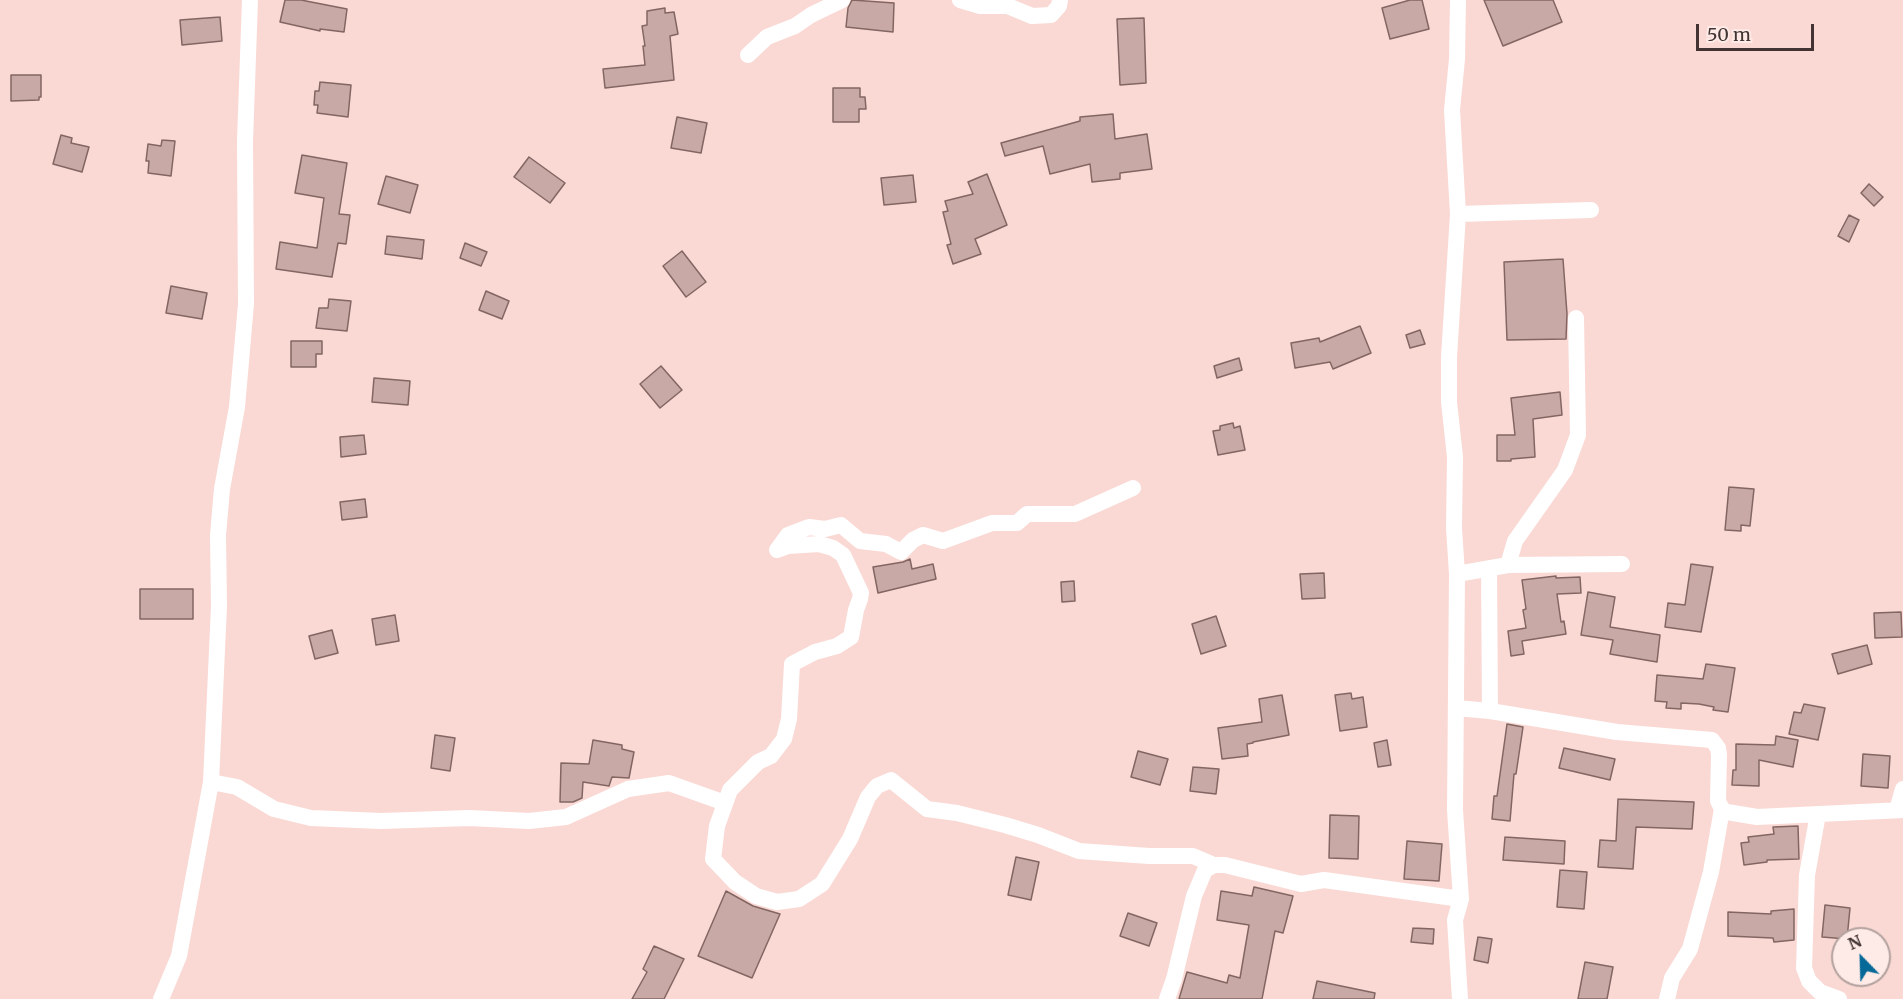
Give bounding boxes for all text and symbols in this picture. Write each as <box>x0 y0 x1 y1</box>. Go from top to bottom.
scale bar <box>1699 12 1818 50</box>
text: 50 m <box>1707 23 1751 46</box>
north arrow <box>1831 927 1891 987</box>
text: N <box>1845 931 1864 954</box>

